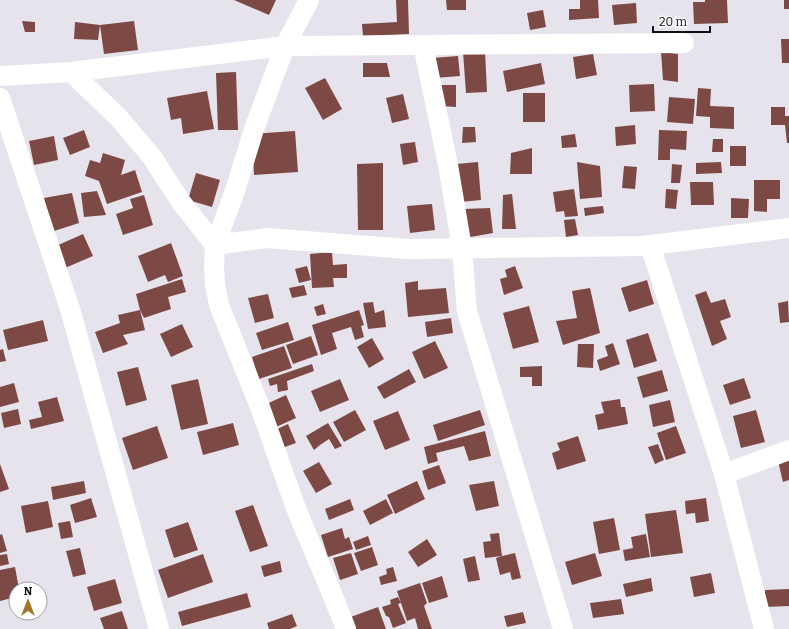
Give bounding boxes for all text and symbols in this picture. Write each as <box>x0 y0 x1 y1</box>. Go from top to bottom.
scale bar <box>653 8 710 34</box>
text: 20 m <box>659 15 688 29</box>
north arrow <box>8 581 48 621</box>
text: N <box>24 585 33 598</box>

